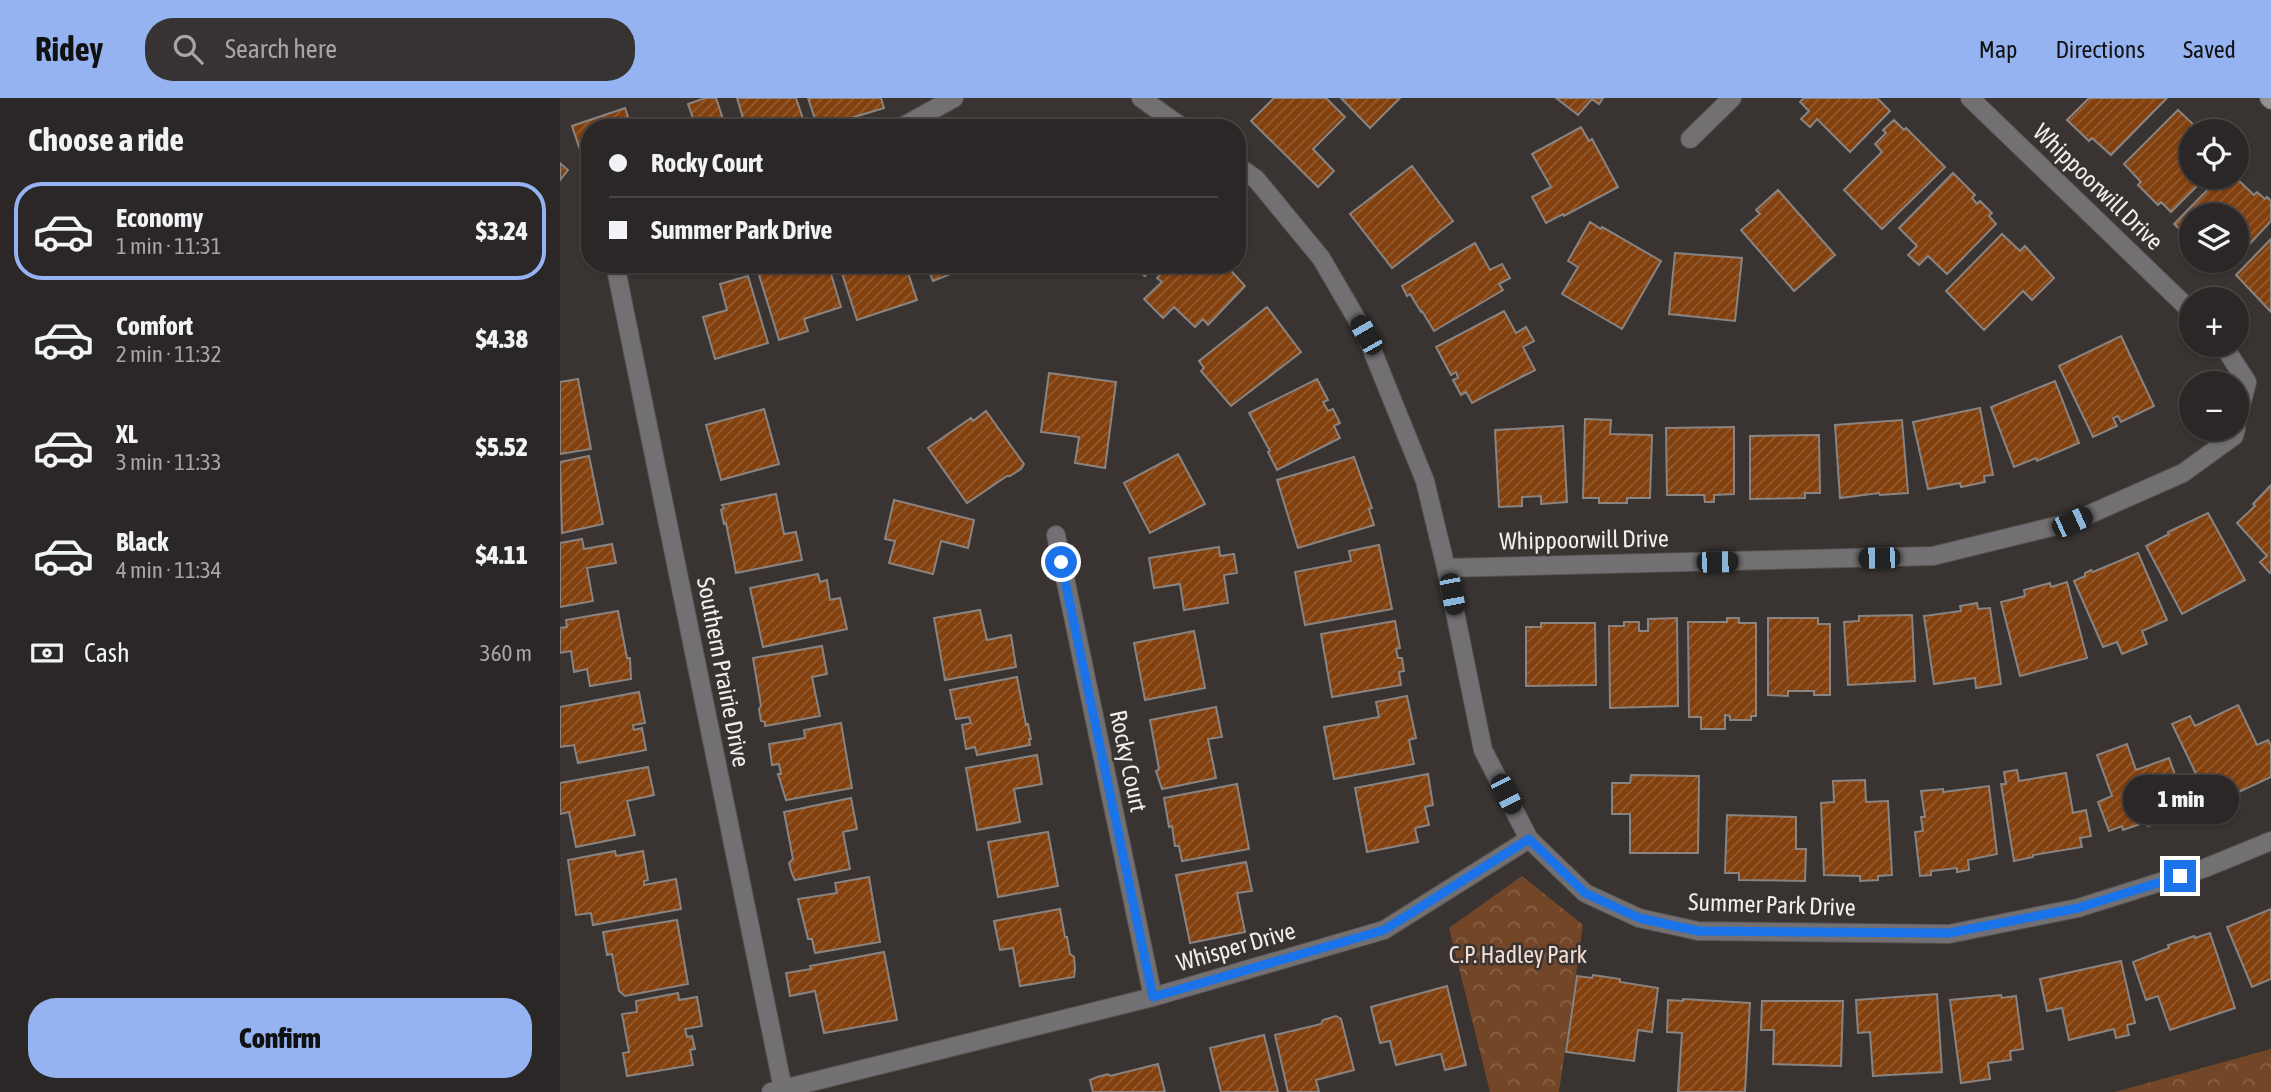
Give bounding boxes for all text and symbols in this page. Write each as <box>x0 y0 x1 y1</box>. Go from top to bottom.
search box <box>145 18 635 81</box>
text: Ridey <box>35 30 103 68</box>
icon: search <box>169 30 207 68</box>
text: Search here <box>225 34 337 64</box>
text: Map <box>1979 36 2017 63</box>
text: Directions <box>2055 36 2145 63</box>
text: Saved <box>2183 36 2236 63</box>
street label: Whippoorwill Drive <box>2028 118 2169 255</box>
map controls <box>2179 119 2249 441</box>
button: locate <box>2179 119 2249 189</box>
text: Choose a ride <box>28 121 184 158</box>
text: Rocky Court <box>651 148 763 178</box>
icon: car <box>32 200 95 263</box>
text: Economy <box>116 203 203 233</box>
button: layers <box>2179 203 2249 273</box>
text: Summer Park Drive <box>651 215 832 245</box>
text: $3.24 <box>476 216 528 246</box>
text: 1 min · 11:31 <box>116 233 222 259</box>
button: + <box>2179 287 2249 357</box>
icon: car <box>32 308 95 371</box>
text: Comfort <box>116 311 193 341</box>
car <box>1347 312 1386 358</box>
text: $4.38 <box>476 324 528 354</box>
text: 2 min · 11:32 <box>116 341 222 367</box>
button: − <box>2179 371 2249 441</box>
icon: car <box>32 416 95 479</box>
text: XL <box>116 419 138 449</box>
text: $5.52 <box>476 432 528 462</box>
text: 3 min · 11:33 <box>116 449 222 475</box>
car <box>2049 504 2096 540</box>
icon: car <box>32 524 95 587</box>
street label: Whippoorwill Drive <box>1499 525 1669 554</box>
text: Black <box>116 527 168 557</box>
text: $4.11 <box>476 540 528 570</box>
route start <box>1045 546 1077 578</box>
car <box>1858 547 1901 569</box>
car <box>1696 551 1739 573</box>
text: 4 min · 11:34 <box>116 557 222 583</box>
car <box>1438 571 1467 617</box>
street label: Southern Prairie Drive <box>692 575 755 769</box>
icon: cash <box>28 634 66 672</box>
text: Cash <box>84 638 130 668</box>
text: 360 m <box>480 640 532 666</box>
street label: Rocky Court <box>1105 708 1152 814</box>
car <box>1488 771 1525 817</box>
callout: 1 min <box>2122 774 2238 824</box>
text: 1 min <box>2158 786 2204 812</box>
route end <box>2164 860 2196 892</box>
street label: Summer Park Drive <box>1688 888 1856 921</box>
street label: Whisper Drive <box>1173 917 1298 976</box>
park label: C.P. Hadley Park <box>1449 941 1588 968</box>
button: Confirm <box>28 998 532 1078</box>

